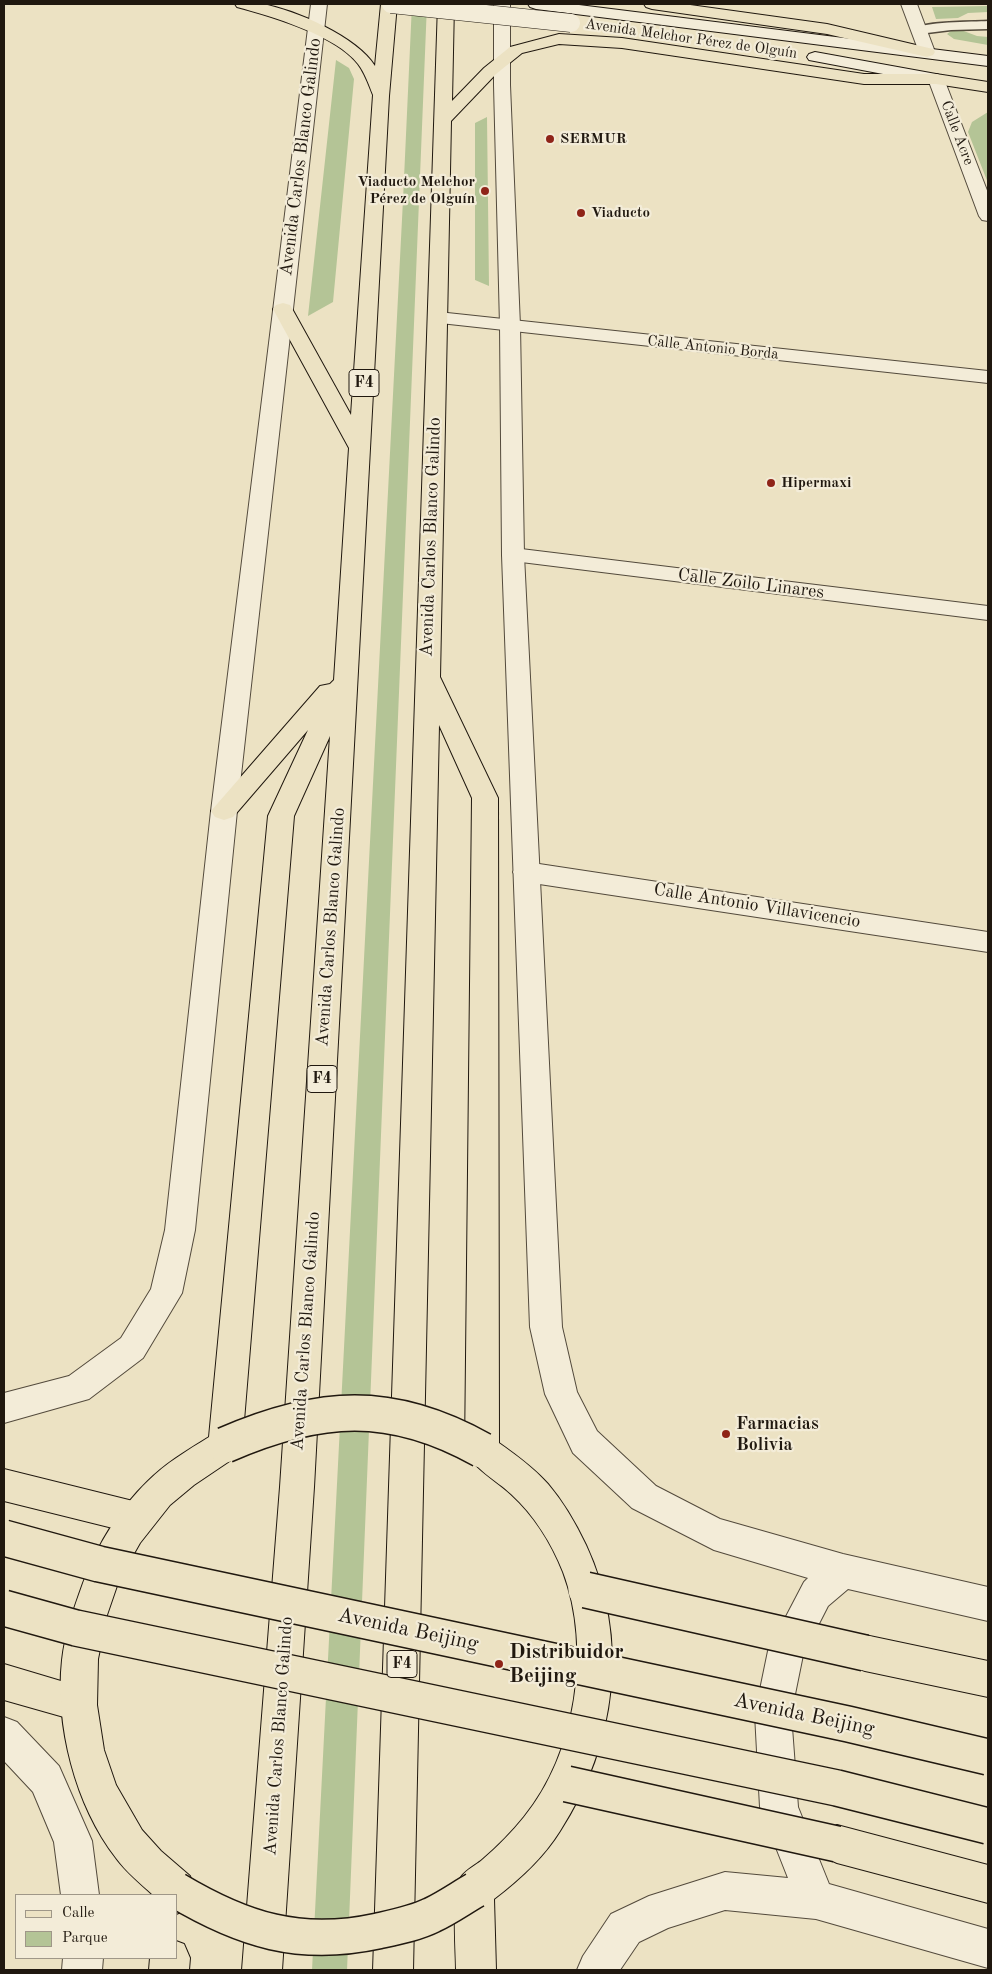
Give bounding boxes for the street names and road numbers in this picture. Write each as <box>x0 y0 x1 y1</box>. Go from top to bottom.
street label: Avenida Melchor Pérez de Olguín <box>584 15 798 63</box>
street label: Avenida Carlos Blanco Galindo <box>276 37 326 277</box>
street label: Calle Acre <box>936 98 978 168</box>
street label: Calle Antonio Borda <box>646 332 780 364</box>
road number: F4 <box>349 369 379 396</box>
street label: Avenida Carlos Blanco Galindo <box>416 417 446 657</box>
street label: Calle Zoilo Linares <box>677 564 825 604</box>
street label: Avenida Carlos Blanco Galindo <box>312 807 350 1047</box>
street label: Calle Antonio Villavicencio <box>652 879 862 933</box>
road number: F4 <box>307 1066 337 1092</box>
street label: Avenida Carlos Blanco Galindo <box>287 1211 325 1451</box>
street label: Avenida Beijing <box>335 1603 481 1657</box>
street label: Avenida Carlos Blanco Galindo <box>260 1616 298 1856</box>
road number: F4 <box>387 1650 417 1678</box>
street label: Avenida Beijing <box>731 1688 877 1742</box>

